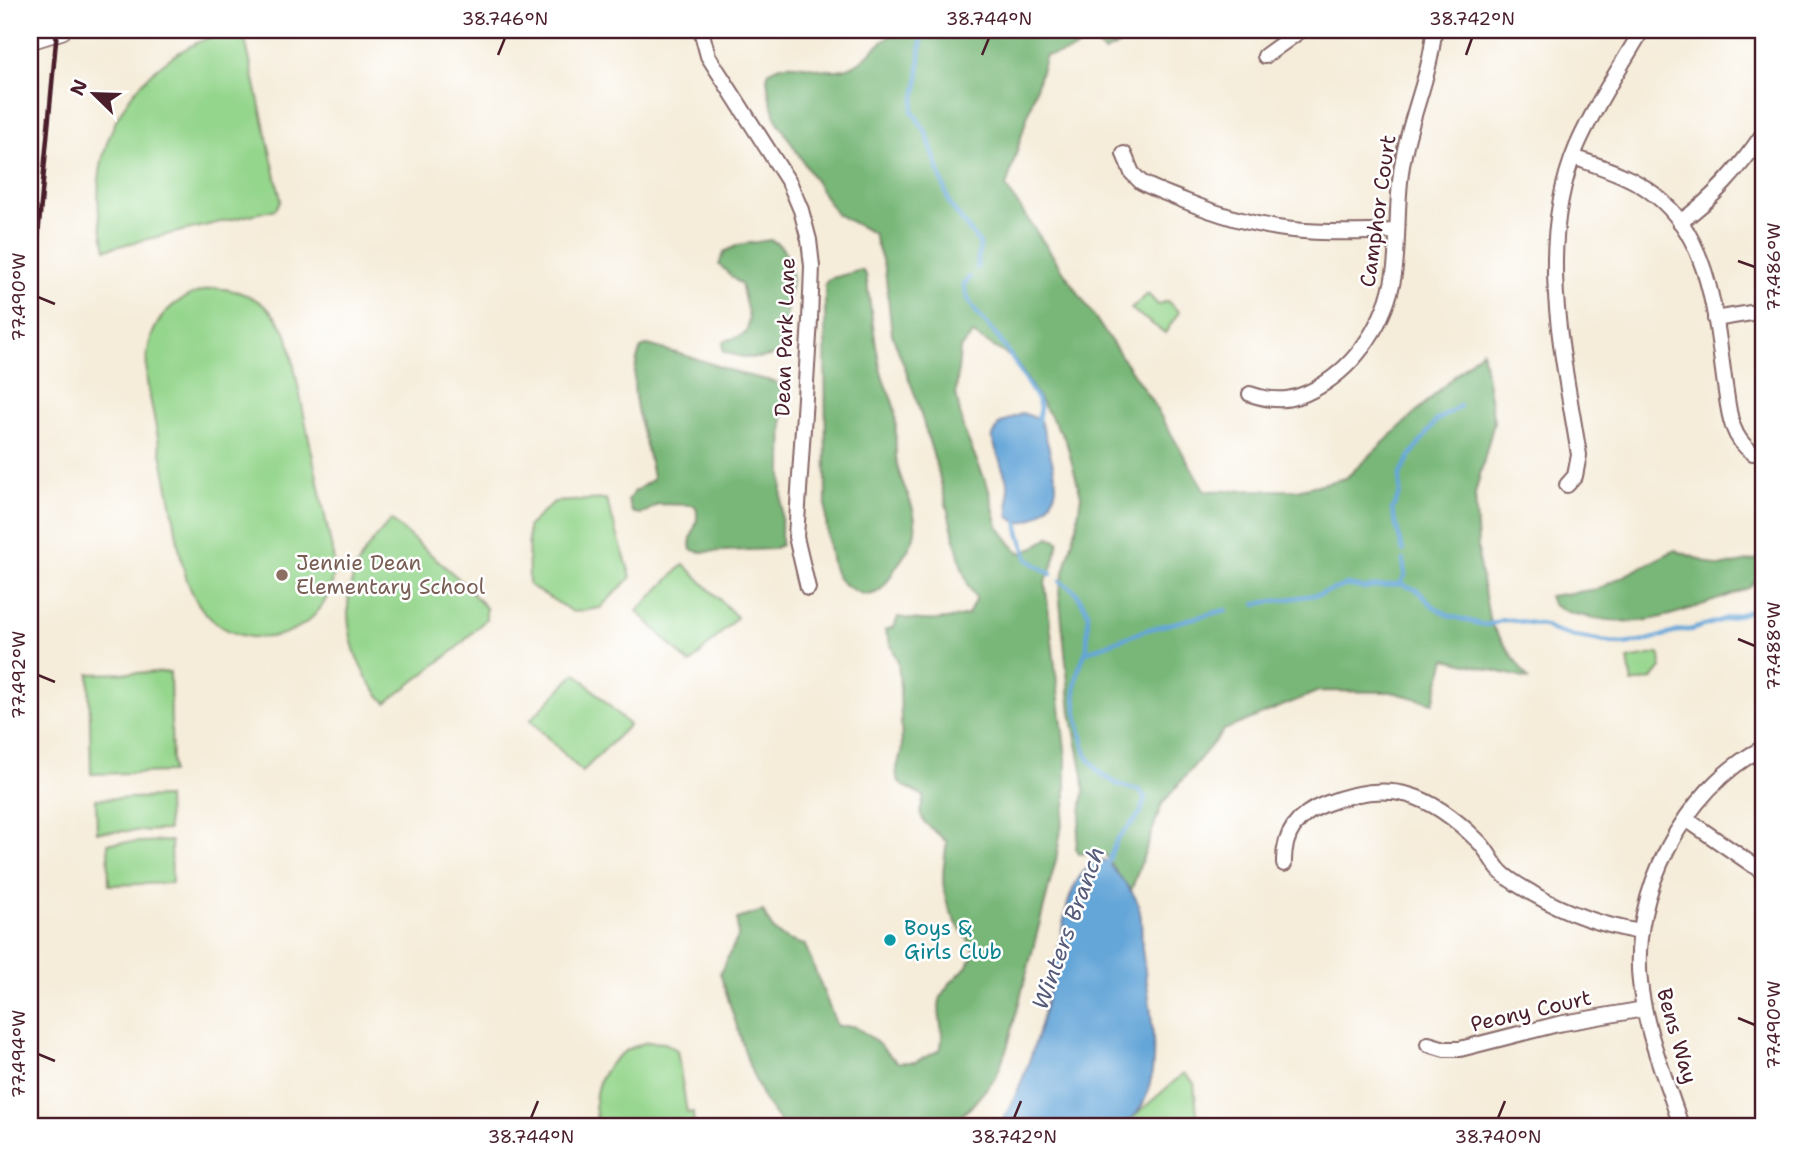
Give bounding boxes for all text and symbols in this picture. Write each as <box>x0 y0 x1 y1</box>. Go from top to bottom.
text: 38.746°N <box>462 7 548 31</box>
text: 38.744°N <box>946 7 1032 31</box>
text: 38.742°N <box>1429 7 1515 31</box>
north arrow <box>60 60 130 130</box>
text: N <box>64 76 93 99</box>
street label: Camphor Court <box>1353 133 1403 289</box>
text: 77.486°W <box>1762 222 1786 312</box>
text: 77.490°W <box>7 253 31 341</box>
street label: Dean Park Lane <box>768 257 802 417</box>
place label: Jennie Dean Elementary School <box>296 549 486 601</box>
marker: Jennie Dean Elementary School <box>274 567 290 583</box>
text: 77.488°W <box>1762 601 1786 691</box>
text: 77.492°W <box>7 631 31 719</box>
water label: Winters Branch <box>1025 842 1111 1014</box>
place label: Boys & Girls Club <box>904 914 1002 966</box>
marker: Boys & Girls Club <box>882 932 898 948</box>
text: 77.490°W <box>1762 981 1786 1069</box>
street label: Peony Court <box>1468 984 1594 1038</box>
street label: Bens Way <box>1650 985 1704 1087</box>
text: 77.494°W <box>7 1010 31 1098</box>
text: 38.744°N <box>488 1125 574 1149</box>
text: 38.742°N <box>971 1125 1057 1149</box>
text: 38.740°N <box>1455 1125 1541 1149</box>

